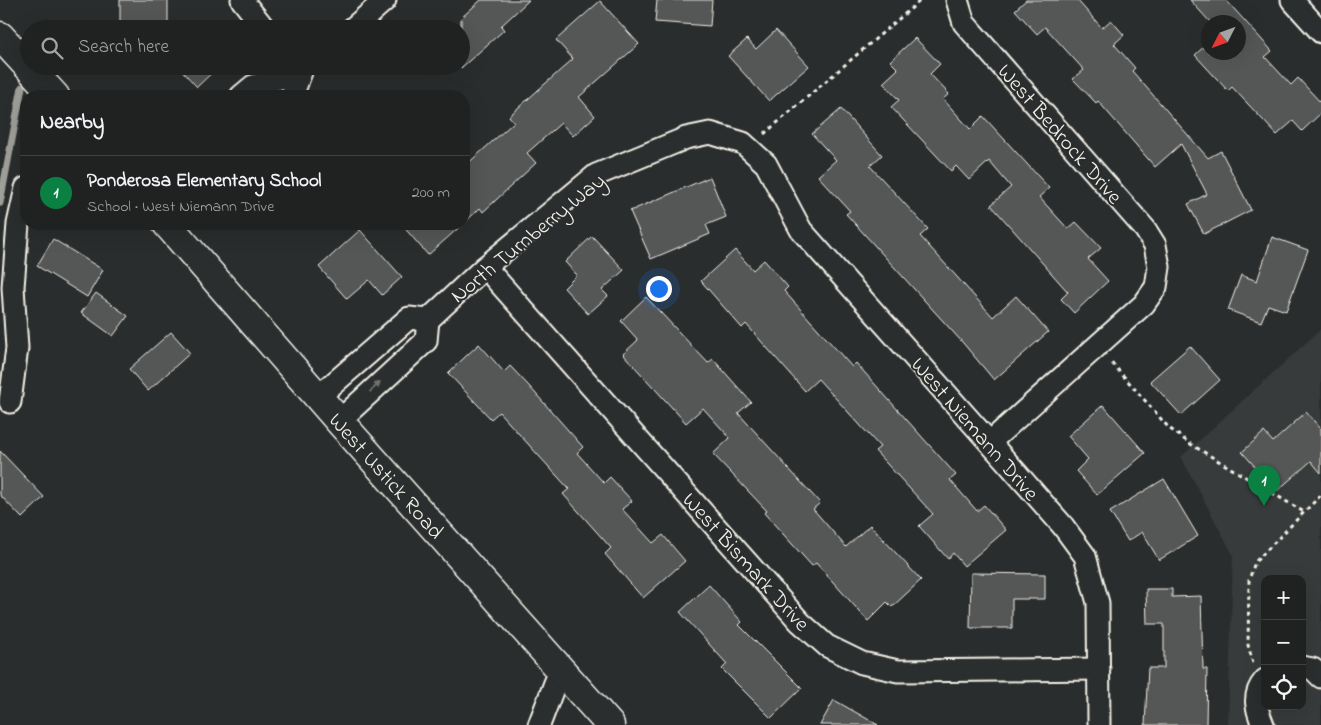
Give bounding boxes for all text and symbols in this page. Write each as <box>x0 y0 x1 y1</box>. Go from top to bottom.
north arrow <box>1201 15 1246 60</box>
search box <box>20 20 470 75</box>
icon: search <box>38 34 66 62</box>
text: Search here <box>78 34 169 61</box>
street label: West Bedrock Drive <box>989 58 1129 212</box>
text: Nearby <box>40 108 104 138</box>
street label: North Turnberry Way <box>444 167 614 313</box>
text: Ponderosa Elementary School <box>87 168 321 195</box>
text: 1 <box>53 181 59 205</box>
text: 200 m <box>412 181 450 205</box>
text: School · West Niemann Drive <box>87 195 274 219</box>
your location <box>646 276 672 302</box>
street label: West Niemann Drive <box>902 351 1046 509</box>
one-way arrow <box>369 382 381 393</box>
street label: West Ustick Road <box>320 407 450 548</box>
pin: 1 <box>1248 465 1280 506</box>
street label: West Bismark Drive <box>673 486 816 640</box>
map controls <box>1261 575 1306 710</box>
button: + <box>1261 575 1306 620</box>
button: − <box>1261 620 1306 665</box>
button: locate <box>1261 665 1306 710</box>

